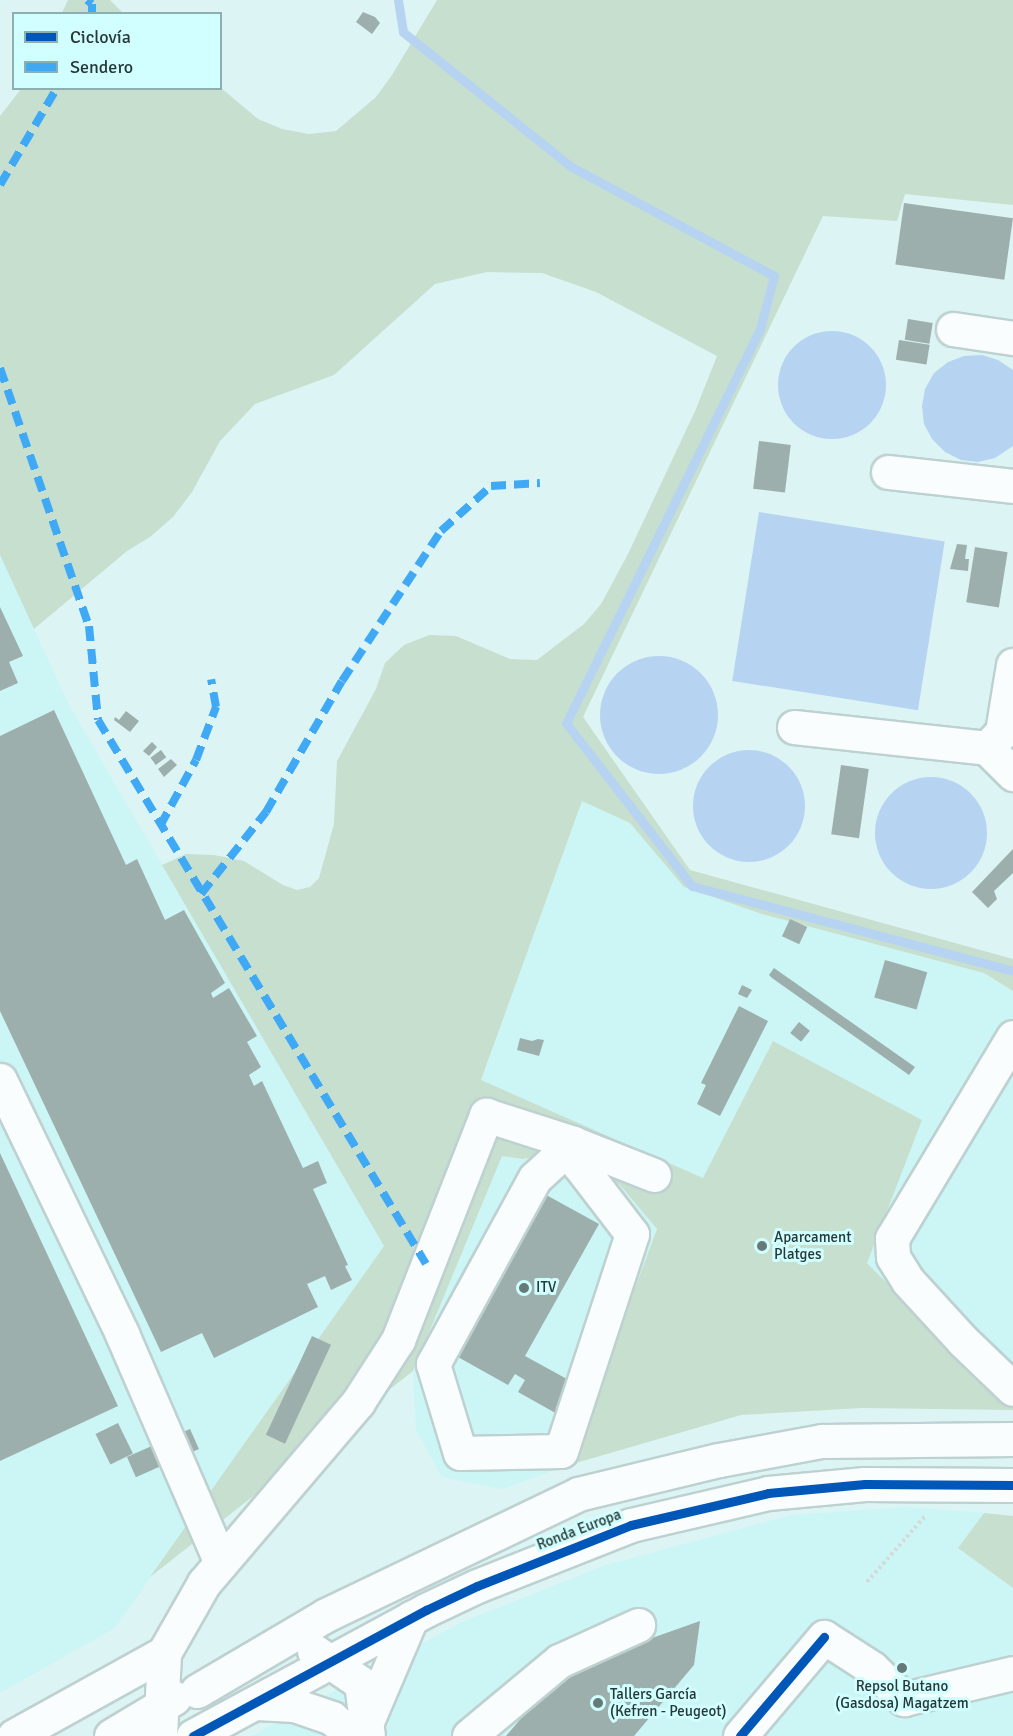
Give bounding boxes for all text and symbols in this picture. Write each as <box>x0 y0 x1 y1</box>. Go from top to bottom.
legend <box>12 12 222 90</box>
text: Ciclovía <box>70 26 131 48</box>
text: Sendero <box>70 56 133 78</box>
place label: Aparcament Platges <box>774 1228 852 1263</box>
marker: Aparcament Platges <box>755 1239 769 1253</box>
place label: ITV <box>536 1279 556 1297</box>
marker: ITV <box>517 1281 531 1295</box>
street label: Ronda Europa <box>534 1506 624 1554</box>
marker: Repsol Butano (Gasdosa) Magatzem <box>895 1661 909 1675</box>
place label: Repsol Butano (Gasdosa) Magatzem <box>835 1677 969 1712</box>
place label: Tallers García (Kefren - Peugeot) <box>610 1685 726 1720</box>
marker: Tallers García (Kefren - Peugeot) <box>591 1696 605 1710</box>

